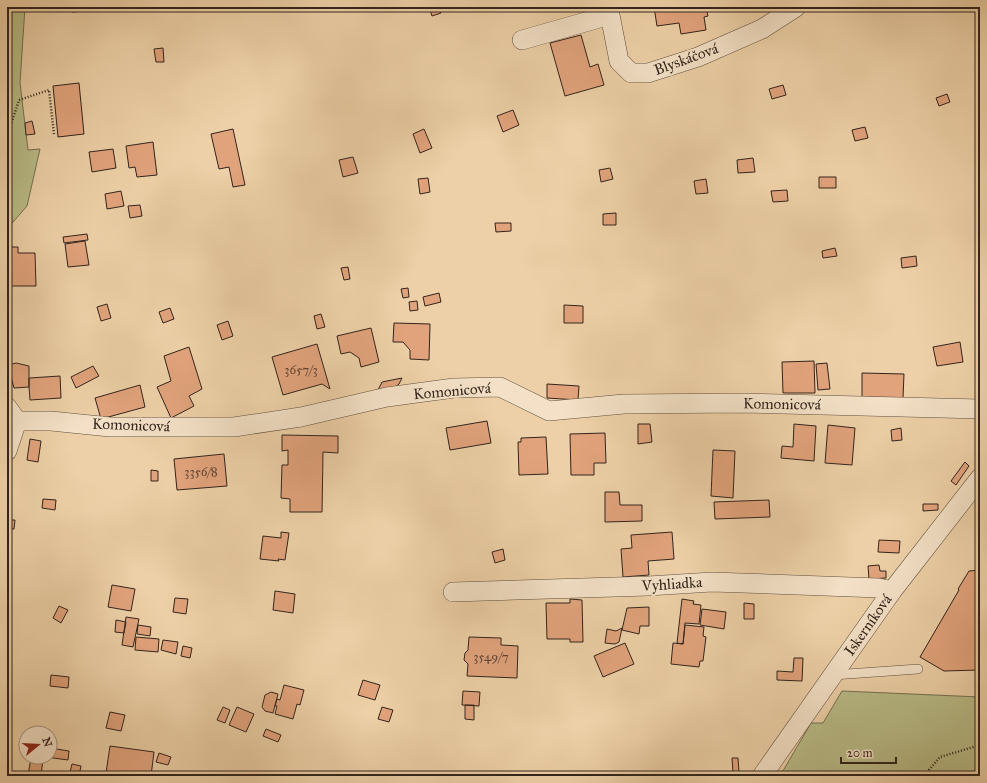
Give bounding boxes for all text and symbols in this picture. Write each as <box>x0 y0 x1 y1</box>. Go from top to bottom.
street label: Blyskáčová <box>652 39 721 79</box>
house number: 3657/3 <box>284 362 318 378</box>
street label: Komonicová <box>412 379 492 403</box>
street label: Komonicová <box>743 394 822 414</box>
street label: Komonicová <box>92 415 171 435</box>
house number: 3356/8 <box>184 464 218 480</box>
street label: Vyhliadka <box>640 573 704 595</box>
street label: Iskerníková <box>840 590 896 659</box>
house number: 3549/7 <box>473 649 509 665</box>
north arrow <box>18 725 58 765</box>
text: N <box>39 736 55 749</box>
scale bar <box>841 739 896 765</box>
text: 20 m <box>847 746 873 760</box>

